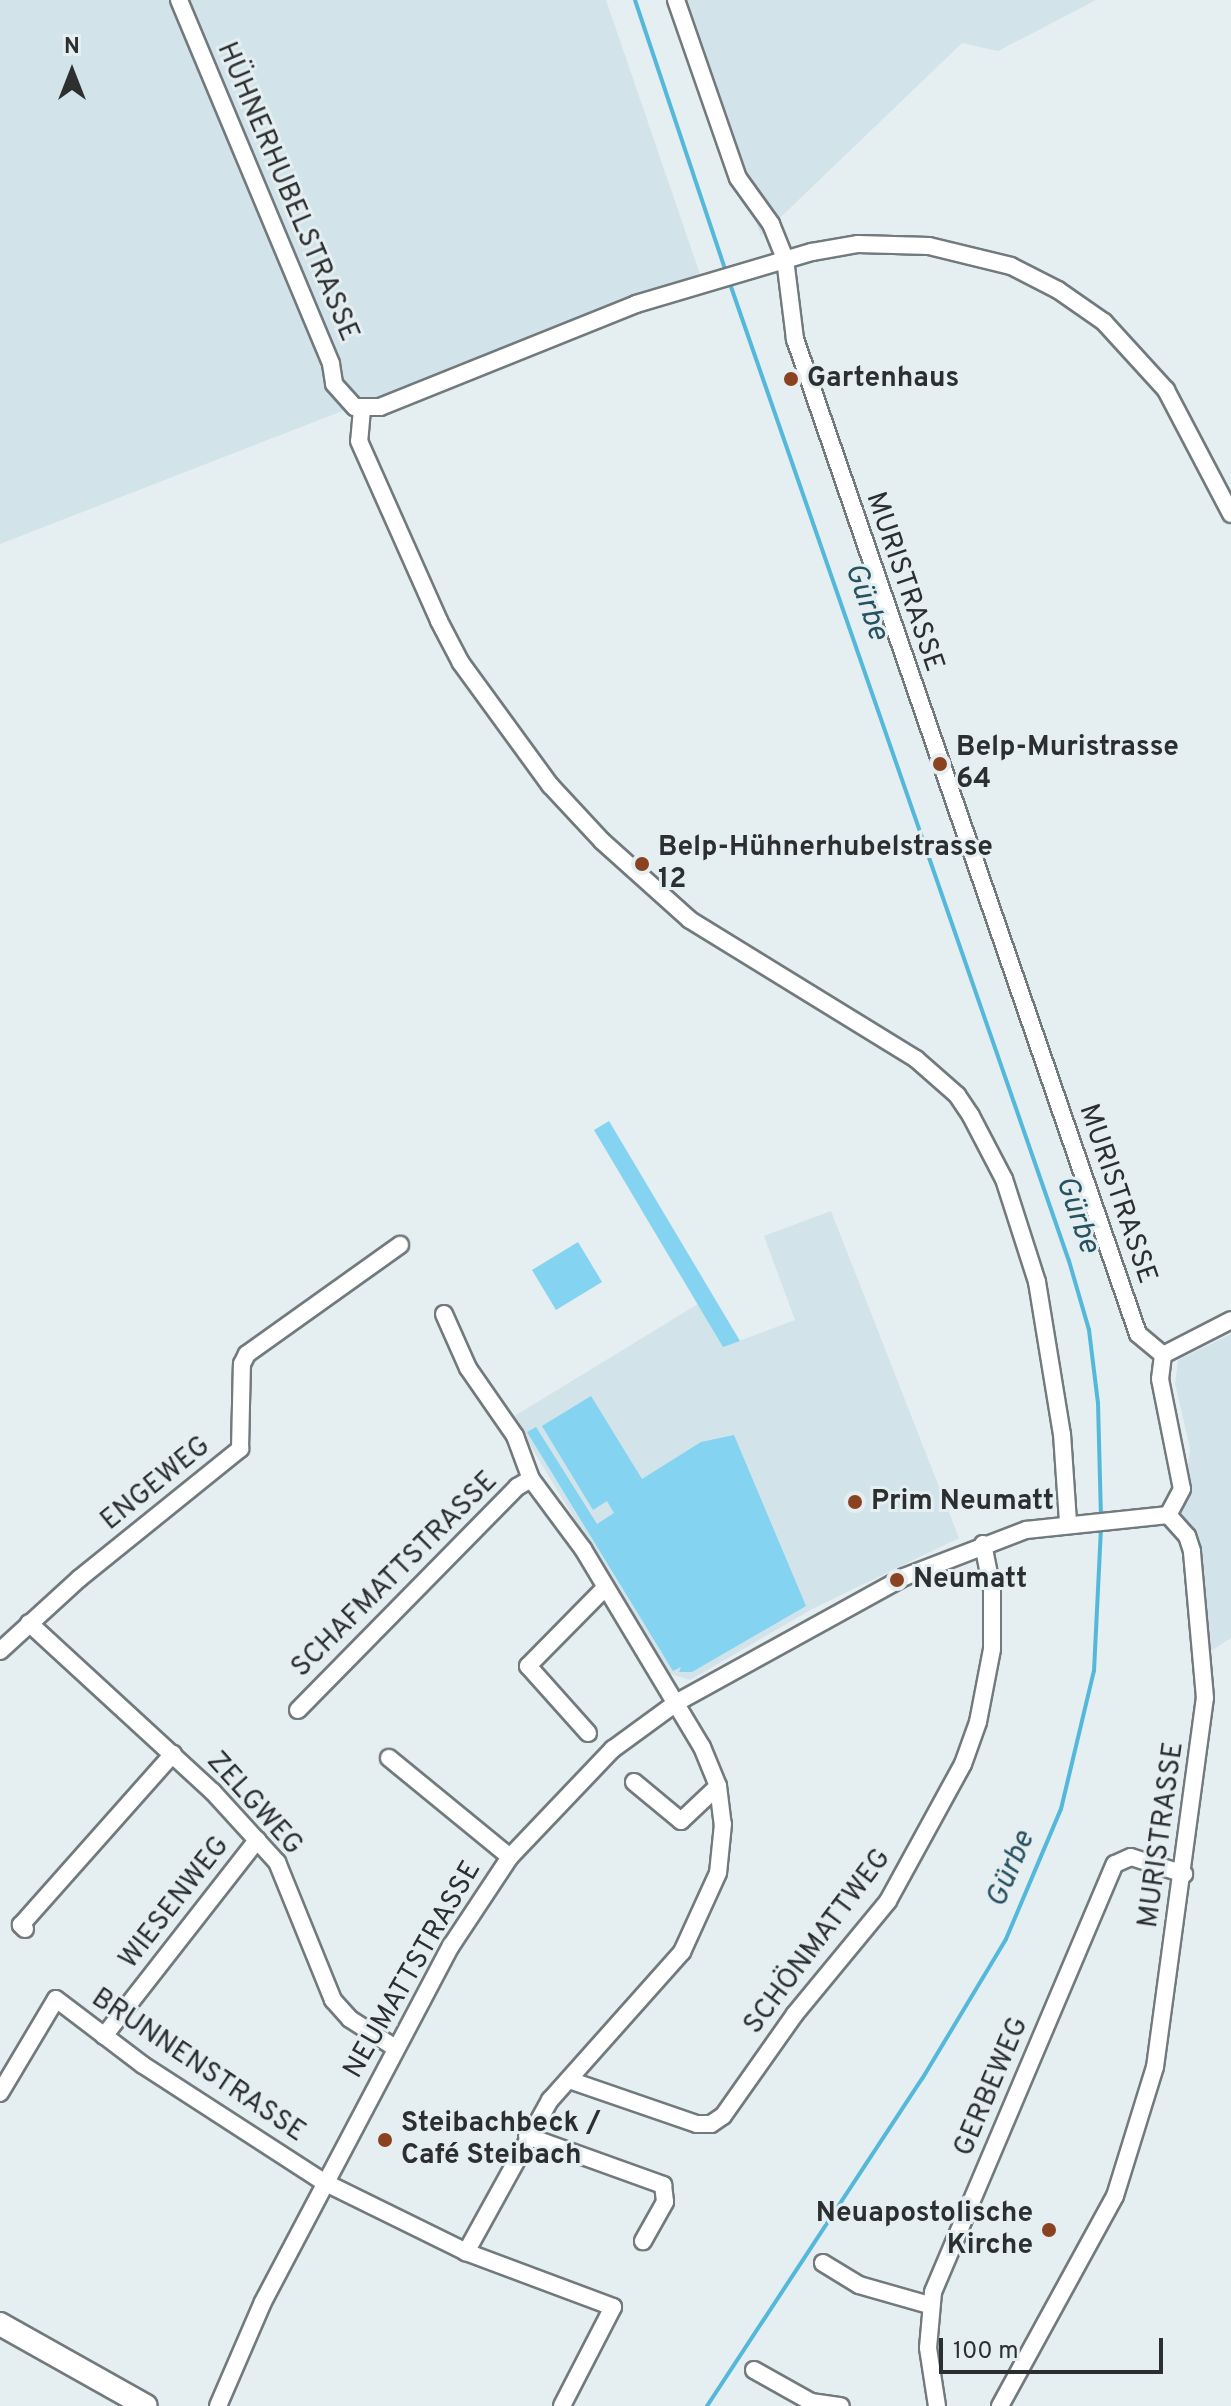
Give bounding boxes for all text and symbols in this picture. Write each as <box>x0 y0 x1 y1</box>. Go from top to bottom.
north arrow <box>32 32 112 112</box>
text: N <box>64 34 80 61</box>
street label: HÜHNERHUBELSTRASSE <box>209 37 365 347</box>
place label: Gartenhaus <box>807 362 959 396</box>
marker: Gartenhaus <box>782 370 800 388</box>
street label: MURISTRASSE <box>858 488 950 676</box>
water label: Gürbe <box>835 559 895 645</box>
place label: Belp-Muristrasse 64 <box>956 731 1179 797</box>
marker: Belp-Muristrasse 64 <box>931 755 949 773</box>
place label: Belp-Hühnerhubelstrasse 12 <box>658 831 993 897</box>
marker: Belp-Hühnerhubelstrasse 12 <box>633 855 651 873</box>
street label: MURISTRASSE <box>1071 1100 1163 1288</box>
water label: Gürbe <box>1046 1172 1106 1258</box>
street label: ENGEWEG <box>95 1430 217 1538</box>
street label: SCHAFMATTSTRASSE <box>285 1465 505 1685</box>
place label: Prim Neumatt <box>871 1485 1054 1519</box>
marker: Prim Neumatt <box>846 1493 864 1511</box>
place label: Neumatt <box>913 1563 1027 1597</box>
marker: Neumatt <box>888 1571 906 1589</box>
street label: MURISTRASSE <box>1132 1740 1192 1930</box>
street label: ZELGWEG <box>199 1745 309 1863</box>
water label: Gürbe <box>980 1827 1044 1913</box>
street label: WIESENWEG <box>113 1830 237 1976</box>
street label: SCHÖNMATTWEG <box>737 1843 899 2041</box>
street label: NEUMATTSTRASSE <box>337 1855 489 2085</box>
street label: BRUNNENSTRASSE <box>85 1982 311 2150</box>
street label: GERBEWEG <box>948 2012 1036 2162</box>
place label: Steibachbeck / Café Steibach <box>401 2107 601 2173</box>
marker: Steibachbeck / Café Steibach <box>376 2131 394 2149</box>
place label: Neuapostolische Kirche <box>816 2197 1033 2263</box>
marker: Neuapostolische Kirche <box>1040 2221 1058 2239</box>
scale bar <box>943 2322 1167 2372</box>
text: 100 m <box>953 2337 1019 2367</box>

